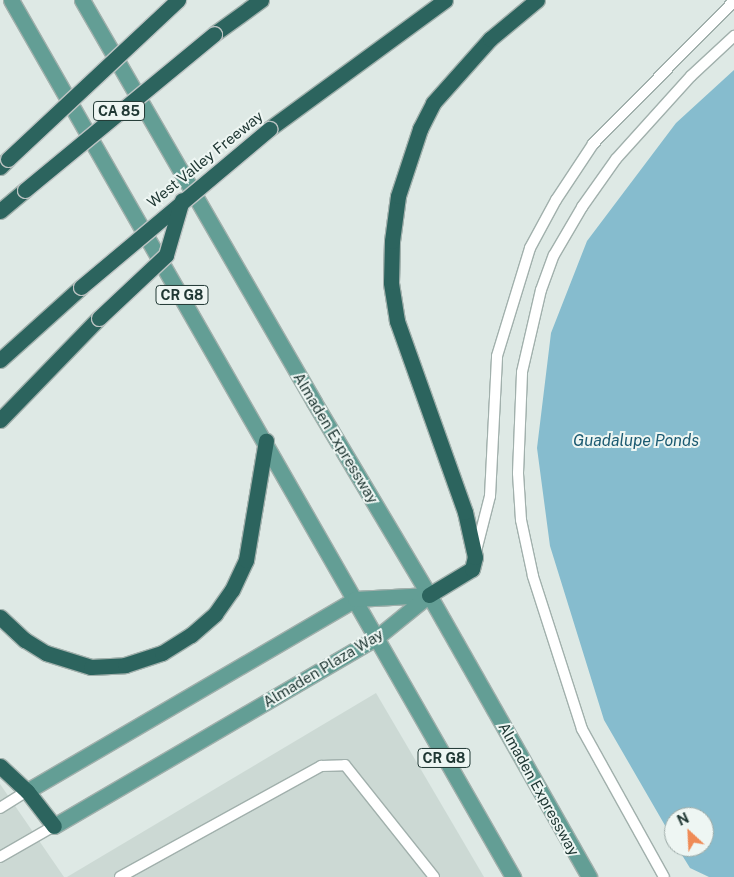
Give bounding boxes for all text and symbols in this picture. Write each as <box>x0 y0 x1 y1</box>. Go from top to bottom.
road number: CA 85 <box>93 100 145 122</box>
street label: West Valley Freeway <box>143 107 267 211</box>
road number: CR G8 <box>154 284 210 306</box>
street label: Almaden Expressway <box>290 369 382 507</box>
water label: Guadalupe Ponds <box>573 431 699 451</box>
street label: Almaden Plaza Way <box>260 625 386 711</box>
street label: Almaden Expressway <box>495 719 583 859</box>
road number: CR G8 <box>416 746 472 770</box>
north arrow <box>664 807 714 857</box>
text: N <box>675 810 691 829</box>

